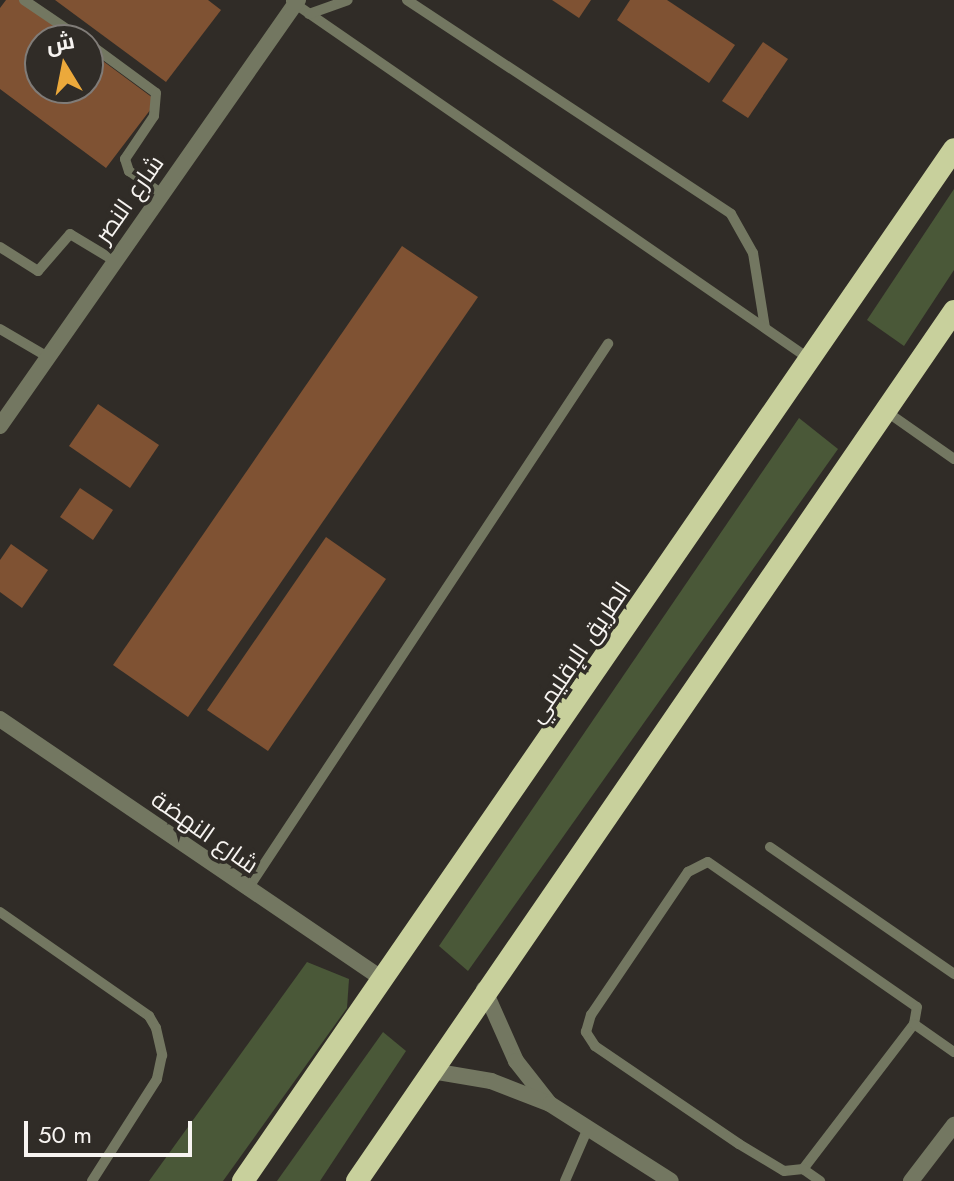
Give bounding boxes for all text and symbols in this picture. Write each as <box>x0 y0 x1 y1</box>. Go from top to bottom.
north arrow <box>24 24 104 104</box>
text: ش <box>43 24 77 61</box>
street label: شارع النصر <box>88 150 170 248</box>
street label: الطريق الإقليمي <box>521 576 637 728</box>
street label: شارع النهضة <box>146 785 264 879</box>
scale bar <box>28 1105 196 1155</box>
text: 50 m <box>38 1117 92 1152</box>

